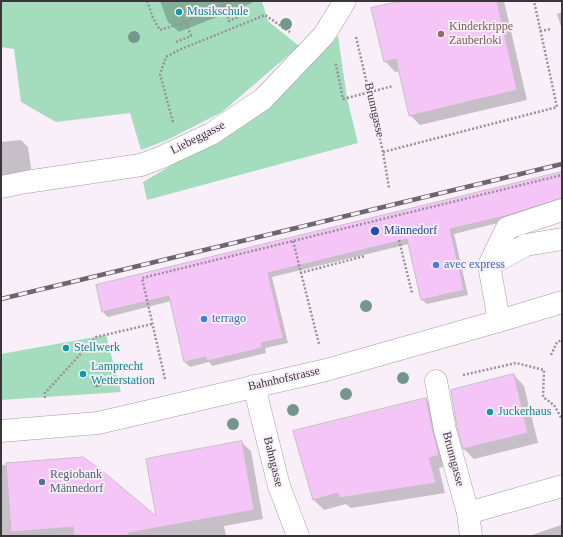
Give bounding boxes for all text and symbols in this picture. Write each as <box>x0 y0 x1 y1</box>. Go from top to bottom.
place label: Musikschule <box>187 5 248 19</box>
marker: Musikschule <box>174 7 184 17</box>
place label: Kinderkrippe Zauberloki <box>449 20 513 48</box>
marker: Kinderkrippe Zauberloki <box>436 29 446 39</box>
street label: Brunngasse <box>361 81 387 139</box>
street label: Liebeggasse <box>168 118 228 158</box>
place label: Männedorf <box>384 224 437 238</box>
marker: Männedorf <box>369 225 381 237</box>
place label: avec express <box>444 258 505 272</box>
marker: avec express <box>431 260 441 270</box>
place label: terrago <box>212 312 246 326</box>
marker: terrago <box>199 314 209 324</box>
place label: Stellwerk <box>74 341 120 355</box>
marker: Stellwerk <box>61 343 71 353</box>
place label: Lamprecht Wetterstation <box>91 360 155 388</box>
street label: Bahnhofstrasse <box>247 364 321 394</box>
marker: Lamprecht Wetterstation <box>78 369 88 379</box>
place label: Juckerhaus <box>498 405 551 419</box>
marker: Juckerhaus <box>485 407 495 417</box>
street label: Brunngasse <box>439 430 467 488</box>
street label: Bahngasse <box>260 435 286 489</box>
place label: Regiobank Männedorf <box>50 468 103 496</box>
marker: Regiobank Männedorf <box>37 477 47 487</box>

